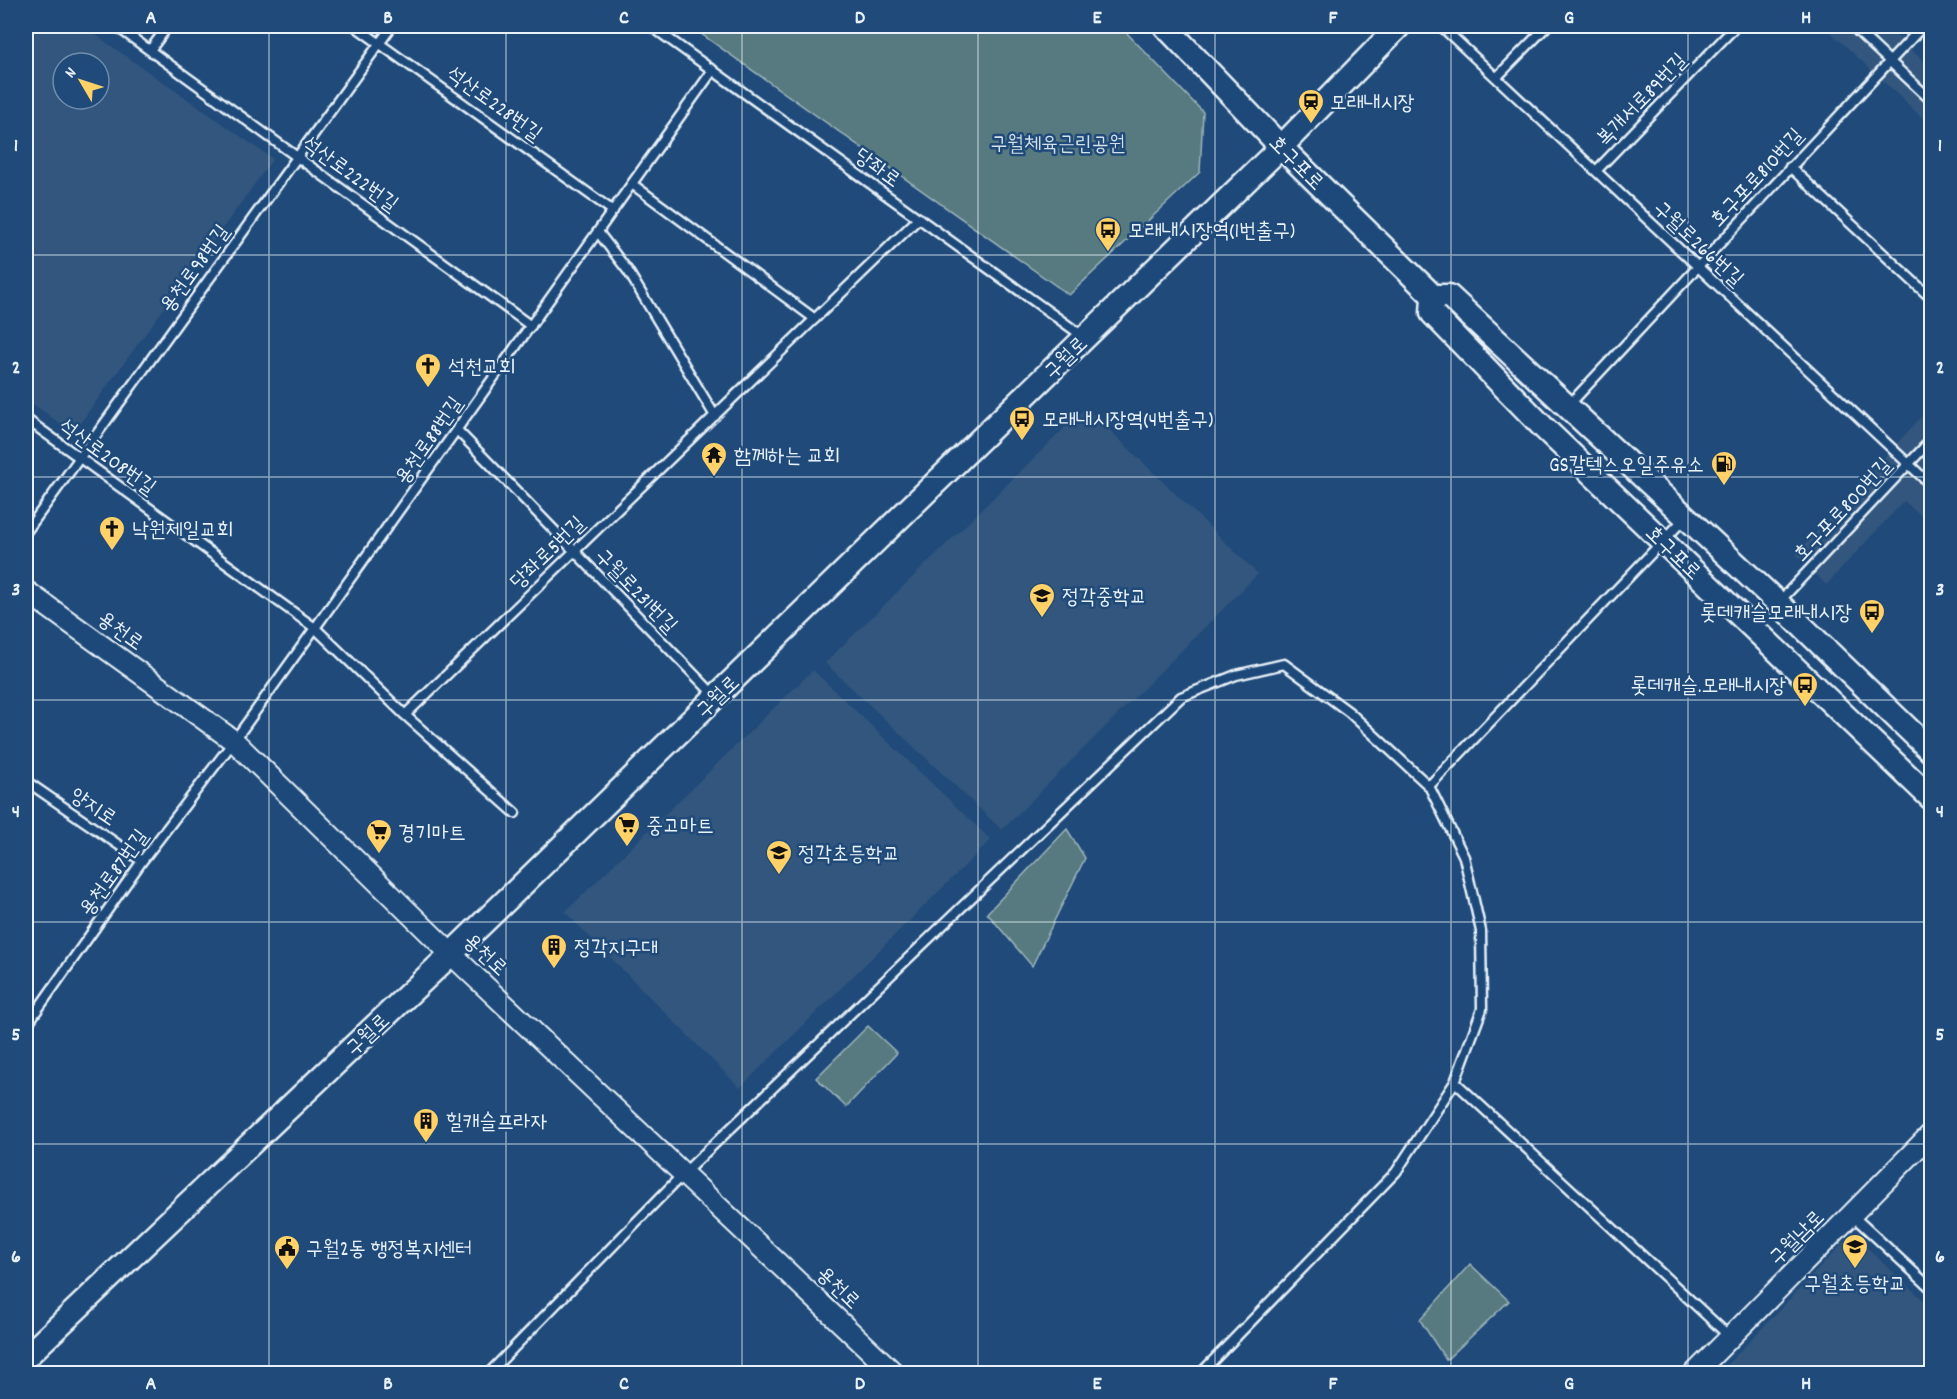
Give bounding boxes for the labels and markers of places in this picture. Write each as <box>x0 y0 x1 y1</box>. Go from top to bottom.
station icon: 모래내시장 <box>1296 87 1326 125</box>
place label: 모래내시장 <box>1330 90 1415 120</box>
bus stop icon: 모래내시장역(1번출구) <box>1093 215 1123 253</box>
place label: 모래내시장역(1번출구) <box>1128 218 1295 248</box>
church icon: 석천교회 <box>413 351 443 389</box>
place label: 석천교회 <box>448 354 516 384</box>
bus stop icon: 모래내시장역(4번출구) <box>1007 404 1037 442</box>
place label: 모래내시장역(4번출구) <box>1042 407 1213 437</box>
temple icon: 함께하는 교회 <box>699 440 729 478</box>
place label: 함께하는 교회 <box>734 443 840 473</box>
fuel station icon: GS칼텍스오일주유소 <box>1709 449 1739 487</box>
place label: GS칼텍스오일주유소 <box>1549 452 1704 482</box>
church icon: 낙원제일교회 <box>97 514 127 552</box>
place label: 낙원제일교회 <box>132 517 233 547</box>
school or university icon: 정각중학교 <box>1027 581 1057 619</box>
place label: 정각중학교 <box>1062 584 1147 614</box>
bus stop icon: 롯데캐슬모래내시장 <box>1857 597 1887 635</box>
place label: 롯데캐슬모래내시장 <box>1700 600 1852 630</box>
bus stop icon: 롯데캐슬.모래내시장 <box>1790 670 1820 708</box>
place label: 롯데캐슬.모래내시장 <box>1630 673 1786 703</box>
supermarket icon: 중고마트 <box>612 810 642 848</box>
place label: 중고마트 <box>646 813 714 843</box>
supermarket icon: 경기마트 <box>364 817 394 855</box>
place label: 경기마트 <box>398 820 466 850</box>
school or university icon: 정각초등학교 <box>764 838 794 876</box>
place label: 정각초등학교 <box>798 841 899 871</box>
building icon: 정각지구대 <box>539 932 569 970</box>
place label: 정각지구대 <box>574 935 659 965</box>
building icon: 힐캐슬프라자 <box>411 1106 441 1144</box>
place label: 힐캐슬프라자 <box>446 1109 547 1139</box>
school or university icon: 구월초등학교 <box>1840 1232 1870 1270</box>
public building icon: 구월2동 행정복지센터 <box>272 1233 302 1271</box>
place label: 구월2동 행정복지센터 <box>306 1236 472 1266</box>
place label: 구월초등학교 <box>1804 1271 1906 1301</box>

